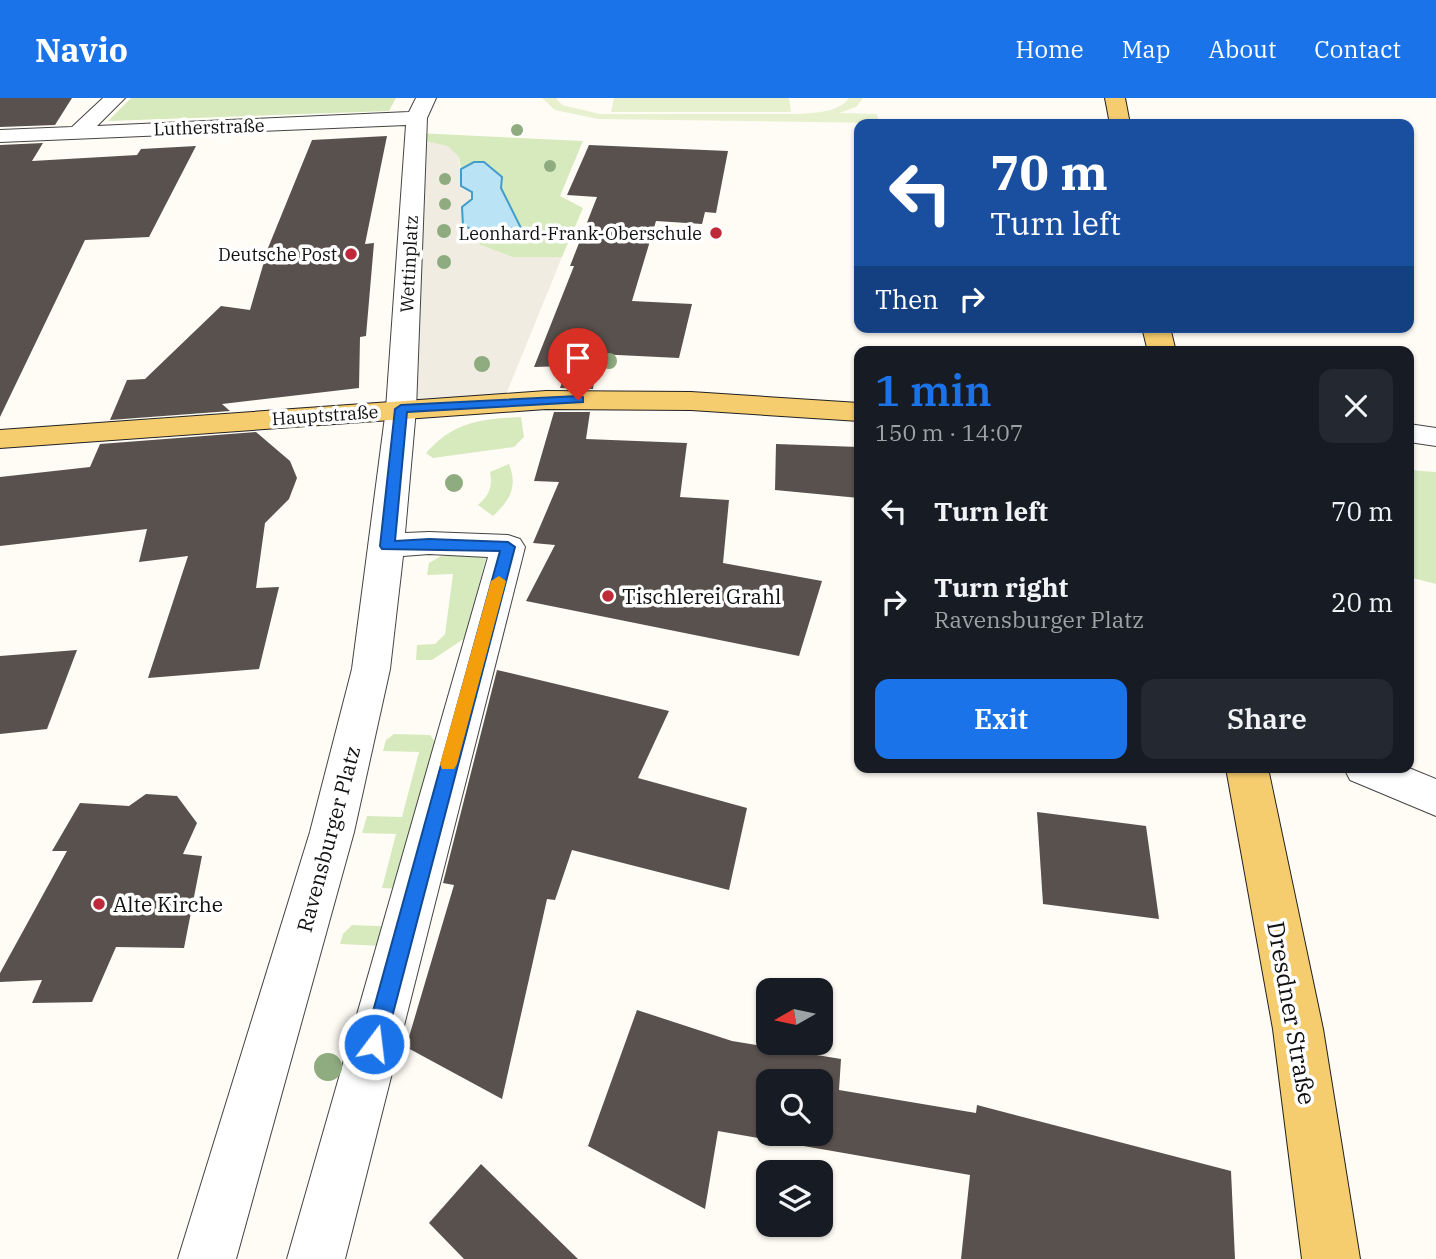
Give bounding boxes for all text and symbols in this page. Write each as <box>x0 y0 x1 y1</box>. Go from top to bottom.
text: Navio <box>35 28 128 71</box>
text: Home <box>1016 33 1084 65</box>
text: Map <box>1122 33 1170 65</box>
text: About <box>1208 33 1276 65</box>
text: Contact <box>1314 33 1401 65</box>
street label: Lutherstraße <box>153 114 265 140</box>
text: 70 m <box>990 140 1108 203</box>
icon: left <box>875 147 966 238</box>
text: Turn left <box>990 202 1121 244</box>
street label: Wettinplatz <box>395 215 423 313</box>
place label: Leonhard-Frank-Oberschule <box>459 222 702 245</box>
marker: Leonhard-Frank-Oberschule <box>708 225 724 241</box>
place label: Deutsche Post <box>218 243 337 266</box>
marker: Deutsche Post <box>343 246 359 262</box>
icon: right <box>953 280 991 318</box>
text: Then <box>875 282 939 316</box>
pin <box>548 328 608 400</box>
icon: arrive <box>559 339 597 377</box>
text: 1 min <box>875 363 992 418</box>
button: close <box>1319 369 1393 443</box>
street label: Hauptstraße <box>271 400 379 430</box>
text: 150 m · 14:07 <box>875 417 1024 447</box>
icon: left <box>875 492 913 530</box>
text: Turn left <box>934 494 1048 528</box>
text: 70 m <box>1331 494 1393 528</box>
text: Turn right <box>934 570 1068 604</box>
place label: Tischlerei Grahl <box>622 582 781 610</box>
icon: right <box>875 583 913 621</box>
text: 20 m <box>1331 585 1393 619</box>
marker: Tischlerei Grahl <box>600 588 616 604</box>
text: Ravensburger Platz <box>934 604 1144 634</box>
button: Exit <box>875 679 1127 759</box>
button: Share <box>1141 679 1393 759</box>
street label: Ravensburger Platz <box>290 743 366 935</box>
place label: Alte Kirche <box>113 890 223 918</box>
marker: Alte Kirche <box>91 896 107 912</box>
street label: Dresdner Straße <box>1260 919 1324 1107</box>
north arrow <box>756 978 833 1055</box>
map controls <box>756 978 833 1237</box>
position arrow <box>337 1007 411 1081</box>
button: search <box>756 1069 833 1146</box>
button: layers <box>756 1160 833 1237</box>

